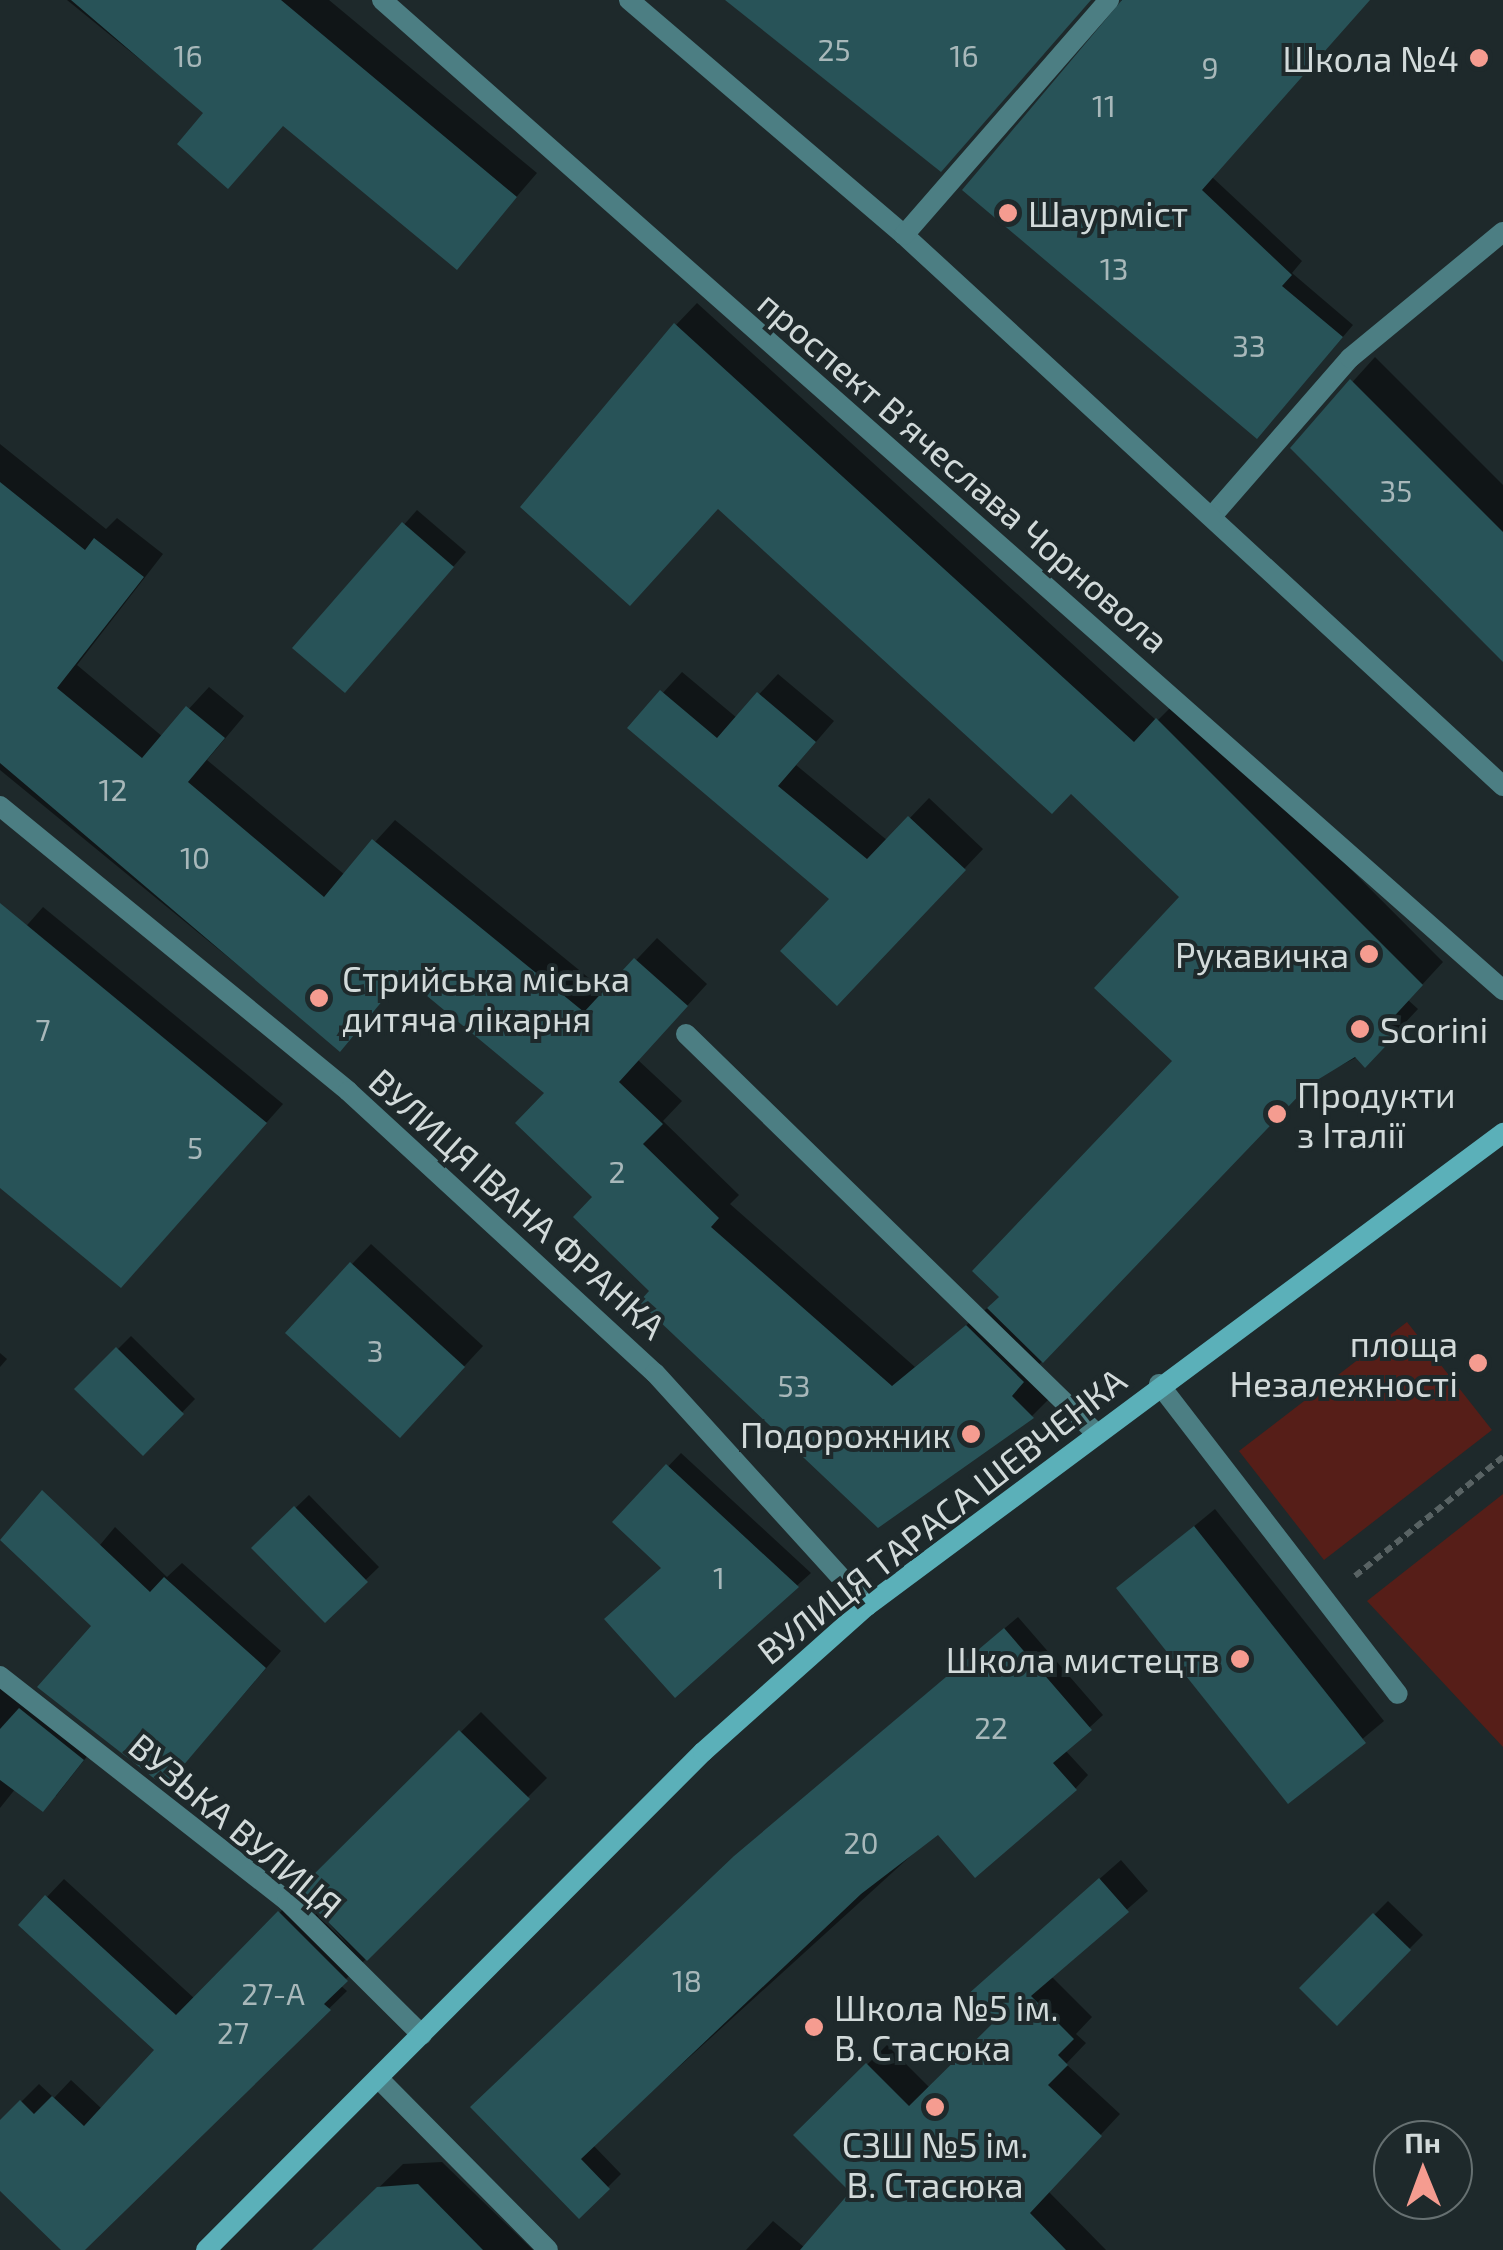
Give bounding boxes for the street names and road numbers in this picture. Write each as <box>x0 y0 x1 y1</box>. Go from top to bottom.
street label: проспект Вʼячеслава Чорновола <box>750 281 1178 661</box>
street label: ВУЛИЦЯ ІВАНА ФРАНКА <box>362 1059 674 1347</box>
street label: ВУЛИЦЯ ТАРАСА ШЕВЧЕНКА <box>749 1358 1133 1672</box>
street label: ВУЗЬКА ВУЛИЦЯ <box>121 1724 351 1926</box>

